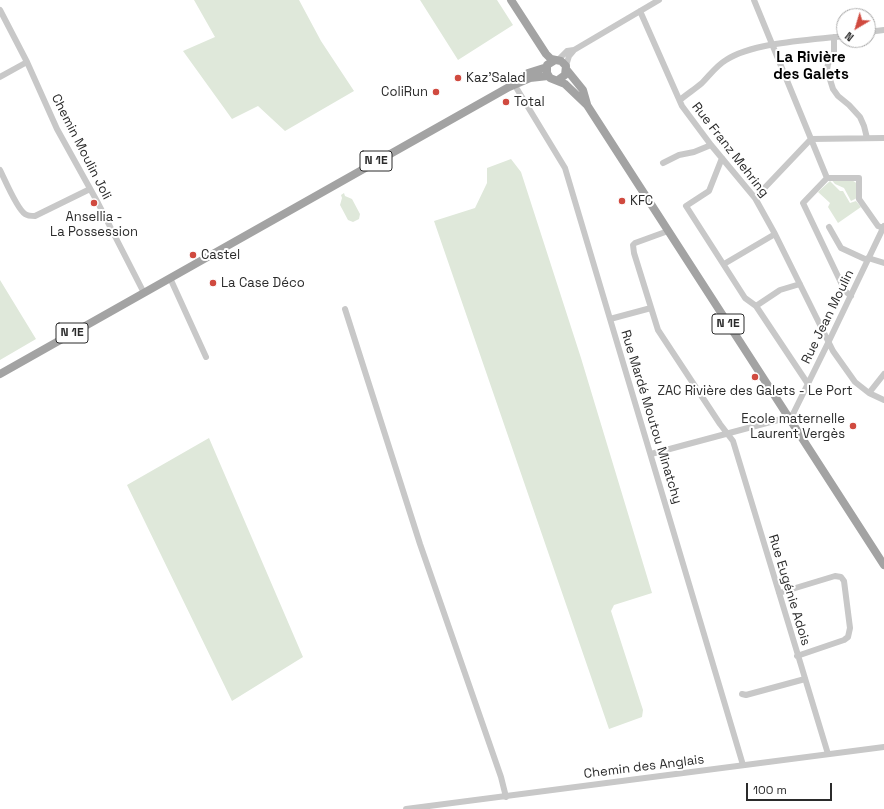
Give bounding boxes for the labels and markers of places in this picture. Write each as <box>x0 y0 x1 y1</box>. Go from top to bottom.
place label: Kaz'Salad <box>466 70 526 86</box>
marker: Kaz'Salad <box>453 73 463 83</box>
place label: ColiRun <box>381 84 428 100</box>
marker: ColiRun <box>431 87 441 97</box>
place label: Total <box>514 94 545 110</box>
marker: Total <box>501 97 511 107</box>
place label: KFC <box>630 193 653 209</box>
marker: KFC <box>617 196 627 206</box>
marker: Ansellia - La Possession <box>89 198 99 208</box>
place label: Ansellia - La Possession <box>50 209 138 240</box>
place label: Castel <box>201 247 240 263</box>
marker: Castel <box>188 250 198 260</box>
place label: La Case Déco <box>221 275 305 291</box>
marker: La Case Déco <box>208 278 218 288</box>
marker: ZAC Rivière des Galets - Le Port <box>750 372 760 382</box>
place label: ZAC Rivière des Galets - Le Port <box>657 383 853 399</box>
place label: Ecole maternelle Laurent Vergès <box>741 411 845 442</box>
marker: Ecole maternelle Laurent Vergès <box>848 421 858 431</box>

